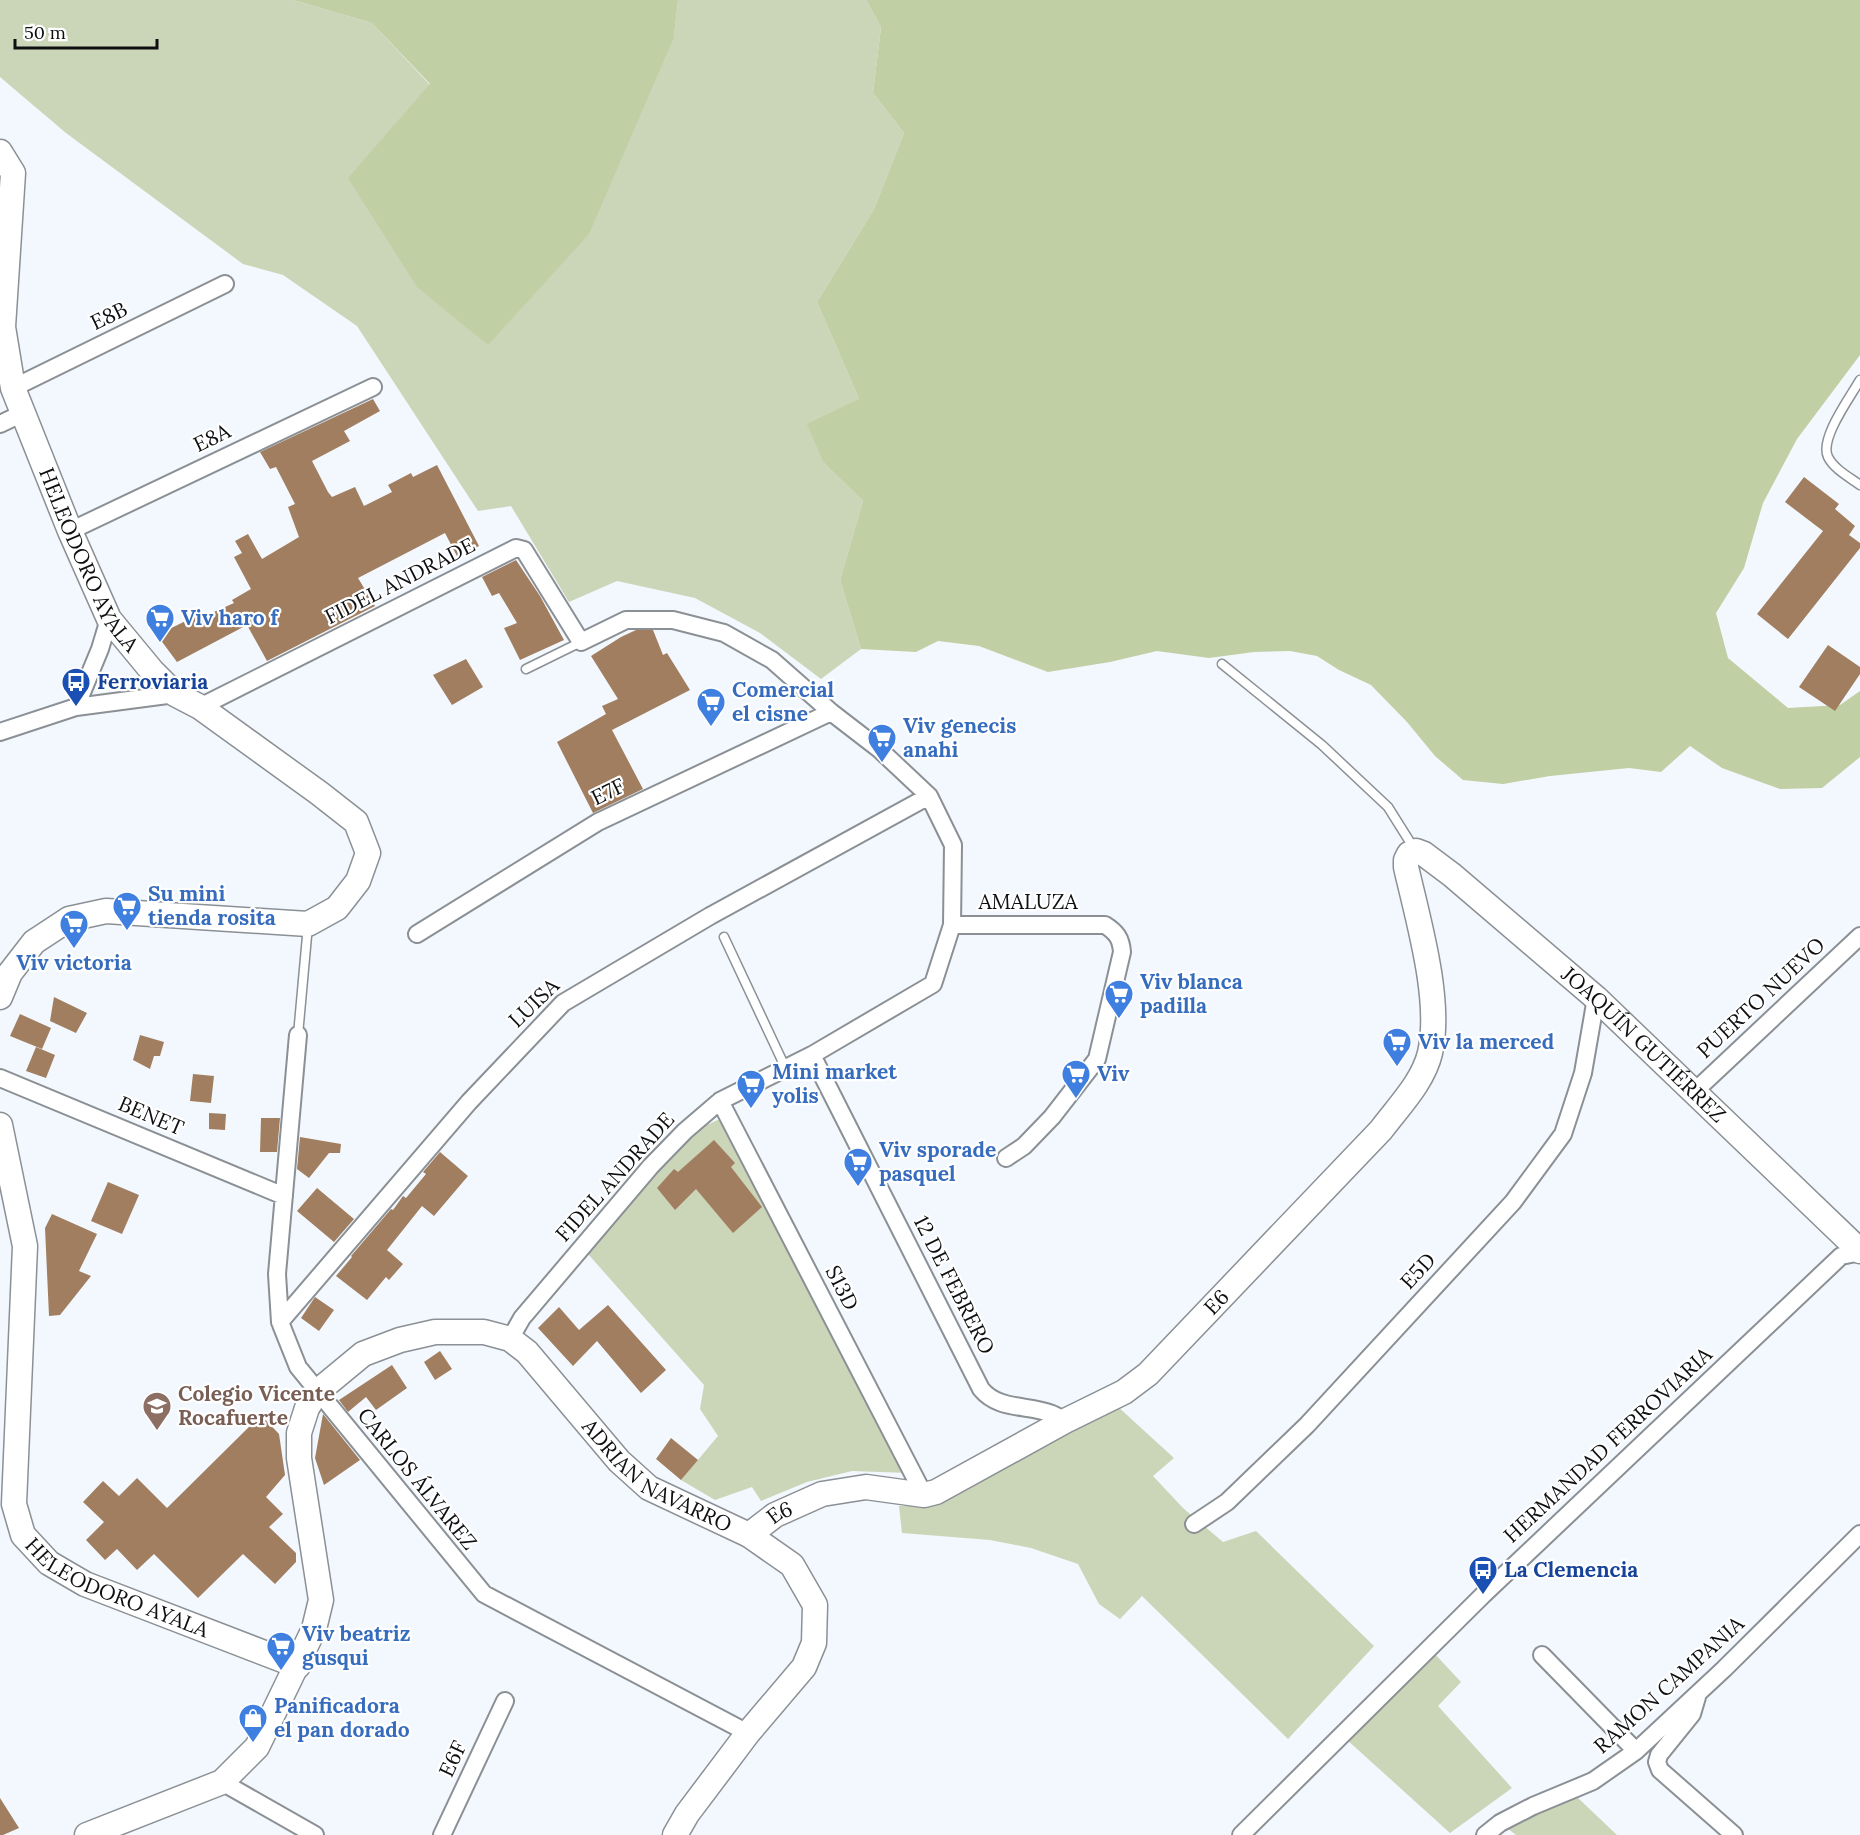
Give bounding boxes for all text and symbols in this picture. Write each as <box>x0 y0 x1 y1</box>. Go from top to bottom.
scale bar <box>15 12 158 50</box>
text: 50 m <box>24 21 66 44</box>
street label: E8B <box>86 295 132 336</box>
street label: E8A <box>189 417 236 458</box>
street label: HELEODORO AYALA <box>33 464 145 658</box>
street label: FIDEL ANDRADE <box>320 531 479 630</box>
supermarket icon: Viv haro f <box>144 602 176 644</box>
place label: Viv haro f <box>181 604 279 631</box>
bus stop icon: Ferroviaria <box>60 666 92 708</box>
place label: Ferroviaria <box>97 668 208 695</box>
place label: Comercial el cisne <box>732 676 835 727</box>
supermarket icon: Comercial el cisne <box>695 686 727 728</box>
place label: Viv genecis anahi <box>903 712 1016 763</box>
supermarket icon: Viv genecis anahi <box>866 722 898 764</box>
street label: E7F <box>586 772 629 811</box>
place label: Su mini tienda rosita <box>148 880 276 931</box>
street label: AMALUZA <box>977 888 1078 915</box>
supermarket icon: Su mini tienda rosita <box>111 890 143 932</box>
supermarket icon: Viv victoria <box>58 908 90 950</box>
street label: PUERTO NUEVO <box>1691 931 1830 1064</box>
place label: Viv victoria <box>16 949 132 976</box>
street label: JOAQUÍN GUTIÉRREZ <box>1555 960 1732 1128</box>
place label: Viv blanca padilla <box>1140 968 1243 1019</box>
street label: LUISA <box>503 972 565 1033</box>
supermarket icon: Viv blanca padilla <box>1103 978 1135 1020</box>
supermarket icon: Viv la merced <box>1381 1026 1413 1068</box>
place label: Viv la merced <box>1418 1028 1554 1055</box>
place label: Mini market yolis <box>772 1058 897 1109</box>
supermarket icon: Viv <box>1060 1058 1092 1100</box>
place label: Viv <box>1097 1060 1130 1087</box>
supermarket icon: Mini market yolis <box>735 1068 767 1110</box>
street label: BENET <box>114 1090 188 1141</box>
street label: FIDEL ANDRADE <box>549 1106 680 1247</box>
place label: Viv sporade pasquel <box>879 1136 996 1187</box>
supermarket icon: Viv sporade pasquel <box>842 1146 874 1188</box>
street label: 12 DE FEBRERO <box>908 1211 1001 1359</box>
street label: E5D <box>1394 1247 1441 1295</box>
street label: S13D <box>820 1261 865 1315</box>
street label: E6 <box>1198 1283 1235 1320</box>
street label: HERMANDAD FERROVIARIA <box>1498 1340 1718 1548</box>
place label: Colegio Vicente Rocafuerte <box>178 1380 335 1431</box>
school or university icon: Colegio Vicente Rocafuerte <box>141 1390 173 1432</box>
street label: CARLOS ÁLVAREZ <box>352 1402 483 1555</box>
street label: ADRIAN NAVARRO <box>576 1412 736 1538</box>
street label: E6 <box>761 1495 797 1530</box>
street label: HELEODORO AYALA <box>19 1532 213 1644</box>
bus stop icon: La Clemencia <box>1467 1554 1499 1596</box>
place label: La Clemencia <box>1504 1556 1638 1583</box>
street label: RAMON CAMPANIA <box>1588 1610 1750 1759</box>
place label: Viv beatriz gusqui <box>302 1620 411 1671</box>
supermarket icon: Viv beatriz gusqui <box>265 1630 297 1672</box>
place label: Panificadora el pan dorado <box>274 1692 410 1743</box>
shop icon: Panificadora el pan dorado <box>237 1702 269 1744</box>
street label: E6F <box>433 1736 473 1781</box>

